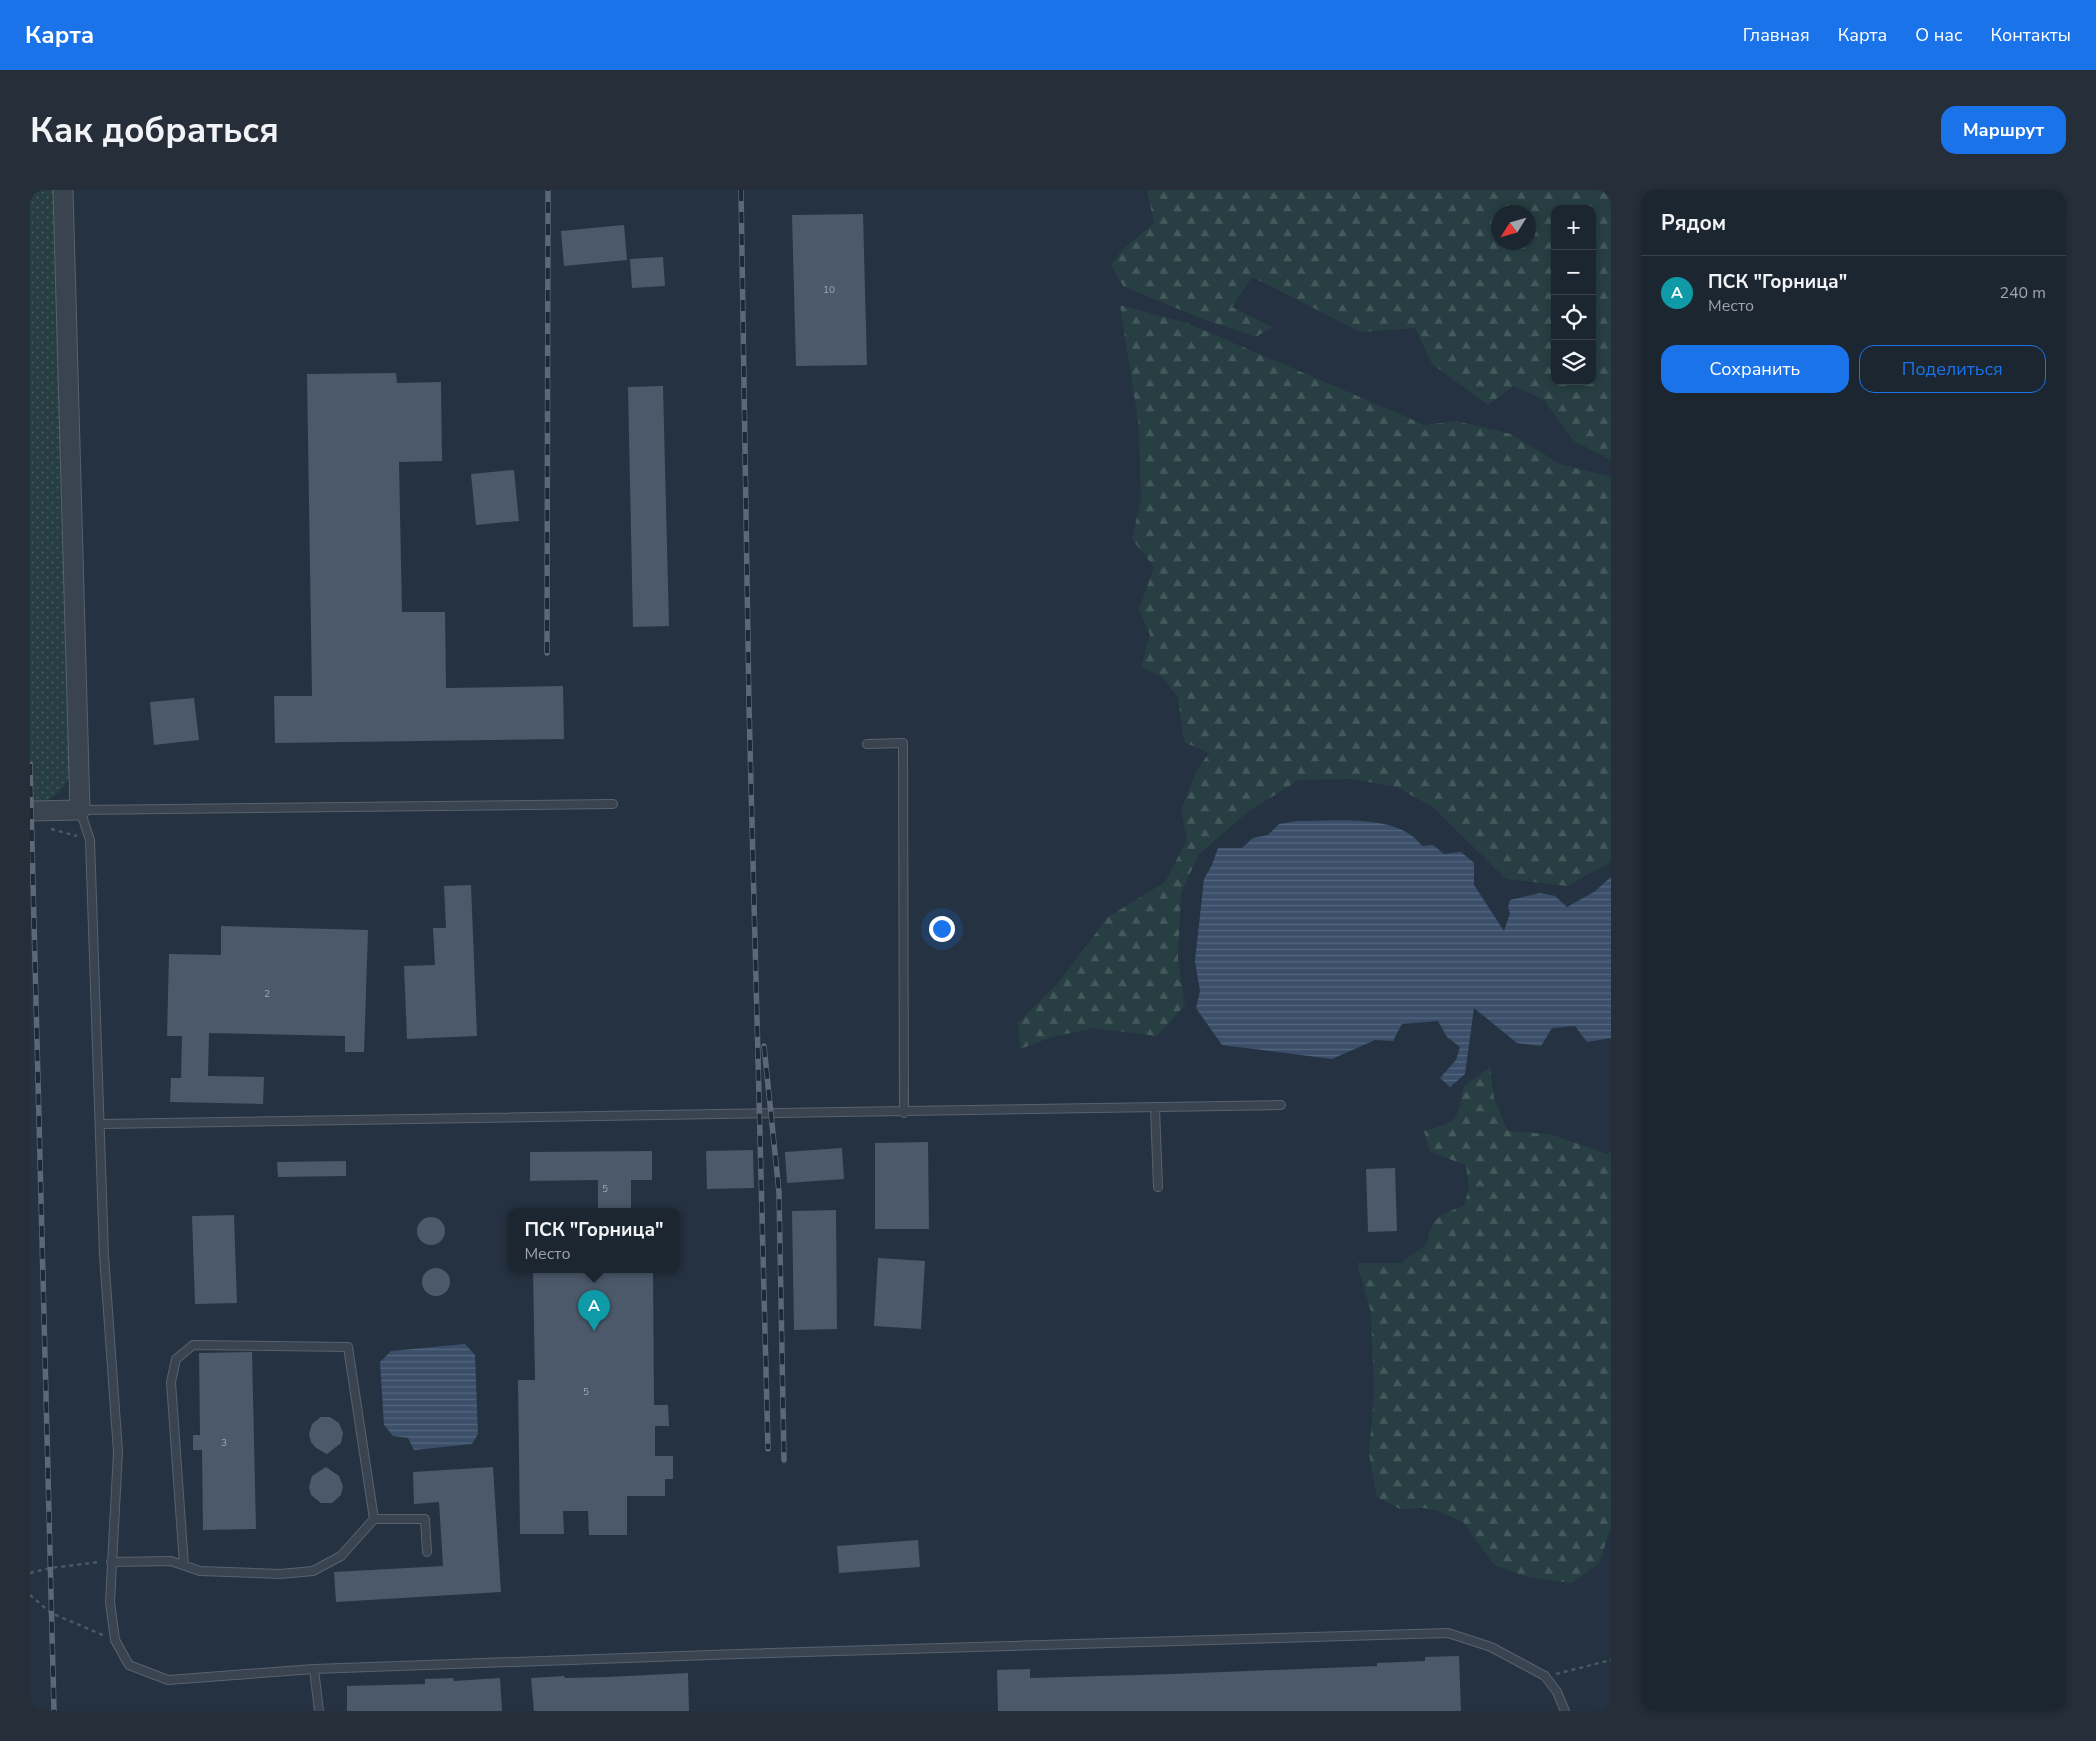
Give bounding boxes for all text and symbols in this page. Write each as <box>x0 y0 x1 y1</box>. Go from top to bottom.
text: Карта <box>25 19 94 51</box>
text: Главная <box>1743 23 1810 47</box>
text: Карта <box>1838 23 1887 47</box>
text: О нас <box>1915 23 1963 47</box>
text: Контакты <box>1991 23 2071 47</box>
button: Маршрут <box>1941 106 2066 154</box>
text: Как добраться <box>30 107 279 154</box>
north arrow <box>1491 205 1536 250</box>
map controls <box>1551 205 1596 385</box>
button: + <box>1551 205 1596 250</box>
text: Рядом <box>1661 209 1726 237</box>
button: − <box>1551 250 1596 295</box>
text: ПСК "Горница" <box>1708 269 1847 295</box>
text: A <box>1671 282 1683 304</box>
text: 240 m <box>1999 282 2046 304</box>
house number: 10 <box>823 283 835 297</box>
button: locate <box>1551 295 1596 340</box>
text: Место <box>1708 295 1754 317</box>
button: layers <box>1551 340 1596 385</box>
button: Сохранить <box>1661 345 1849 393</box>
button: Поделиться <box>1859 345 2046 393</box>
your location <box>929 916 955 942</box>
house number: 2 <box>264 987 270 1001</box>
house number: 5 <box>602 1182 608 1196</box>
popup <box>508 1208 680 1273</box>
text: ПСК "Горница" <box>524 1217 664 1243</box>
text: Место <box>524 1243 570 1265</box>
pin: A <box>578 1290 610 1331</box>
house number: 5 <box>583 1385 589 1399</box>
house number: 3 <box>221 1436 227 1450</box>

